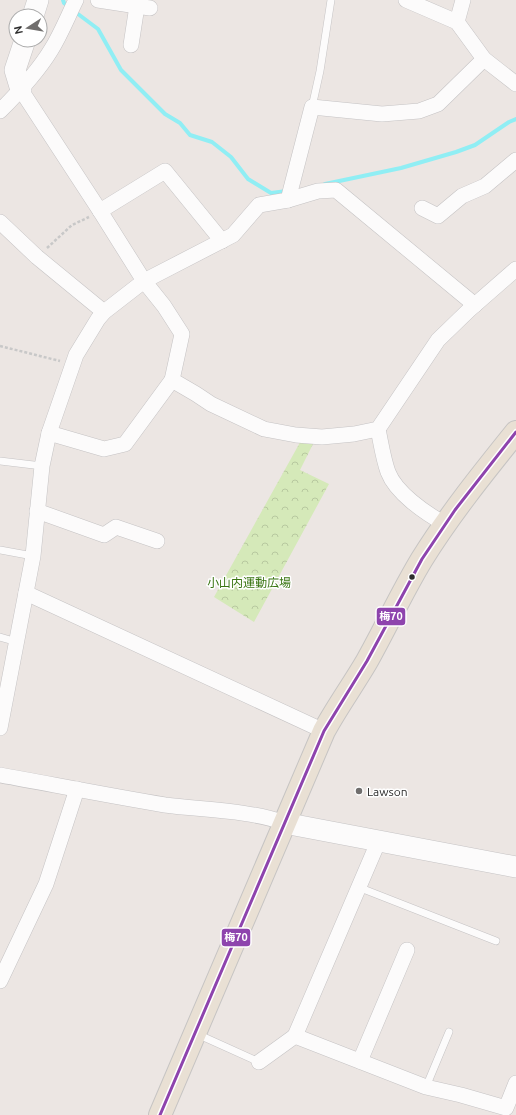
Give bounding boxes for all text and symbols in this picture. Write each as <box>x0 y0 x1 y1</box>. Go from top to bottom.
north arrow <box>8 8 48 48</box>
text: N <box>11 25 25 35</box>
unlabelled marker <box>407 572 417 582</box>
park label: 小山内運動広場 <box>207 576 291 589</box>
line badge: 梅70 <box>376 607 406 626</box>
text: 梅70 <box>379 610 403 622</box>
place label: Lawson <box>367 785 408 798</box>
marker: Lawson <box>354 786 364 796</box>
line badge: 梅70 <box>221 928 251 947</box>
text: 梅70 <box>224 931 248 943</box>

